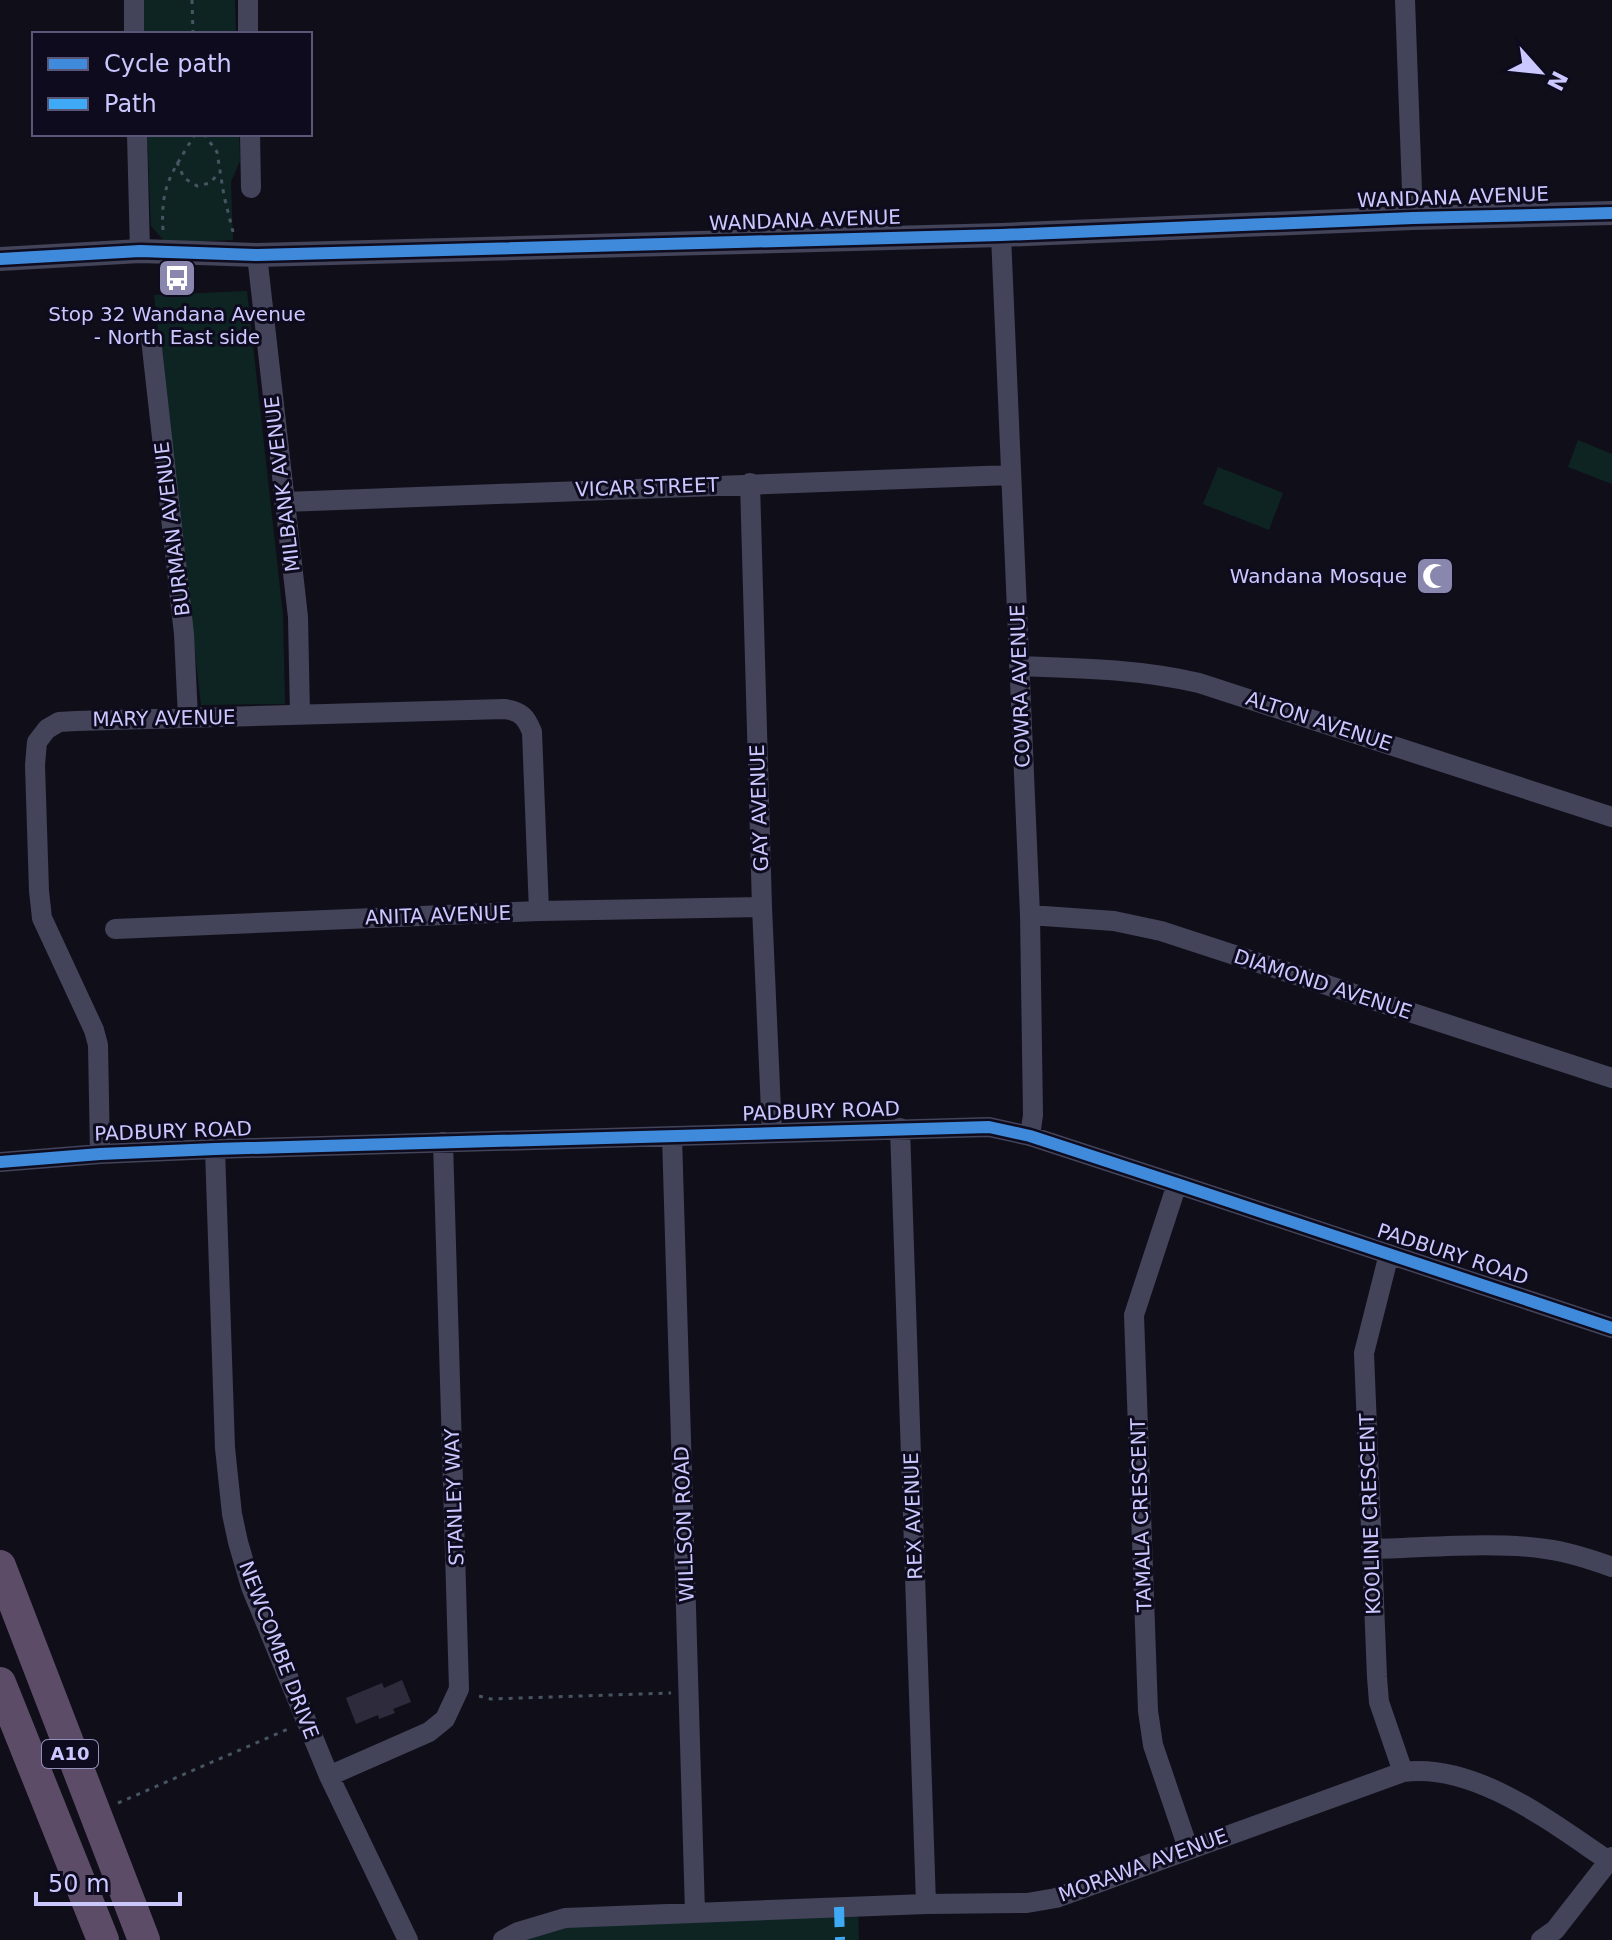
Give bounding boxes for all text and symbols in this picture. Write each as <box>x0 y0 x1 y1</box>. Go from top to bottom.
legend <box>32 32 312 136</box>
north arrow <box>1500 32 1580 112</box>
text: Cycle path <box>104 50 232 78</box>
text: N <box>1542 67 1573 95</box>
text: Path <box>104 90 157 118</box>
street label: WANDANA AVENUE <box>1357 182 1549 212</box>
street label: WANDANA AVENUE <box>709 205 901 235</box>
bus stop icon: Stop 32 Wandana Avenue - North East side <box>156 257 198 299</box>
place label: Stop 32 Wandana Avenue - North East side <box>48 302 306 349</box>
street label: MILBANK AVENUE <box>259 395 305 573</box>
street label: BURMAN AVENUE <box>149 440 195 618</box>
street label: VICAR STREET <box>575 472 720 502</box>
mosque icon: Wandana Mosque <box>1414 555 1456 597</box>
place label: Wandana Mosque <box>1230 564 1407 588</box>
street label: COWRA AVENUE <box>1005 604 1035 768</box>
street label: ALTON AVENUE <box>1243 686 1395 756</box>
street label: MARY AVENUE <box>92 705 236 731</box>
street label: GAY AVENUE <box>745 744 773 872</box>
street label: ANITA AVENUE <box>365 900 511 930</box>
street label: DIAMOND AVENUE <box>1231 944 1415 1024</box>
street label: PADBURY ROAD <box>742 1096 900 1126</box>
street label: PADBURY ROAD <box>94 1116 252 1146</box>
street label: PADBURY ROAD <box>1374 1218 1532 1290</box>
street label: KOOLINE CRESCENT <box>1354 1412 1386 1615</box>
street label: TAMALA CRESCENT <box>1126 1417 1156 1613</box>
street label: STANLEY WAY <box>440 1427 468 1566</box>
street label: WILLSON ROAD <box>669 1446 699 1602</box>
street label: REX AVENUE <box>899 1452 927 1580</box>
street label: NEWCOMBE DRIVE <box>234 1558 324 1742</box>
road number: A10 <box>42 1740 98 1768</box>
street label: MORAWA AVENUE <box>1055 1823 1231 1907</box>
scale bar <box>36 1856 180 1906</box>
text: 50 m <box>48 1870 110 1898</box>

